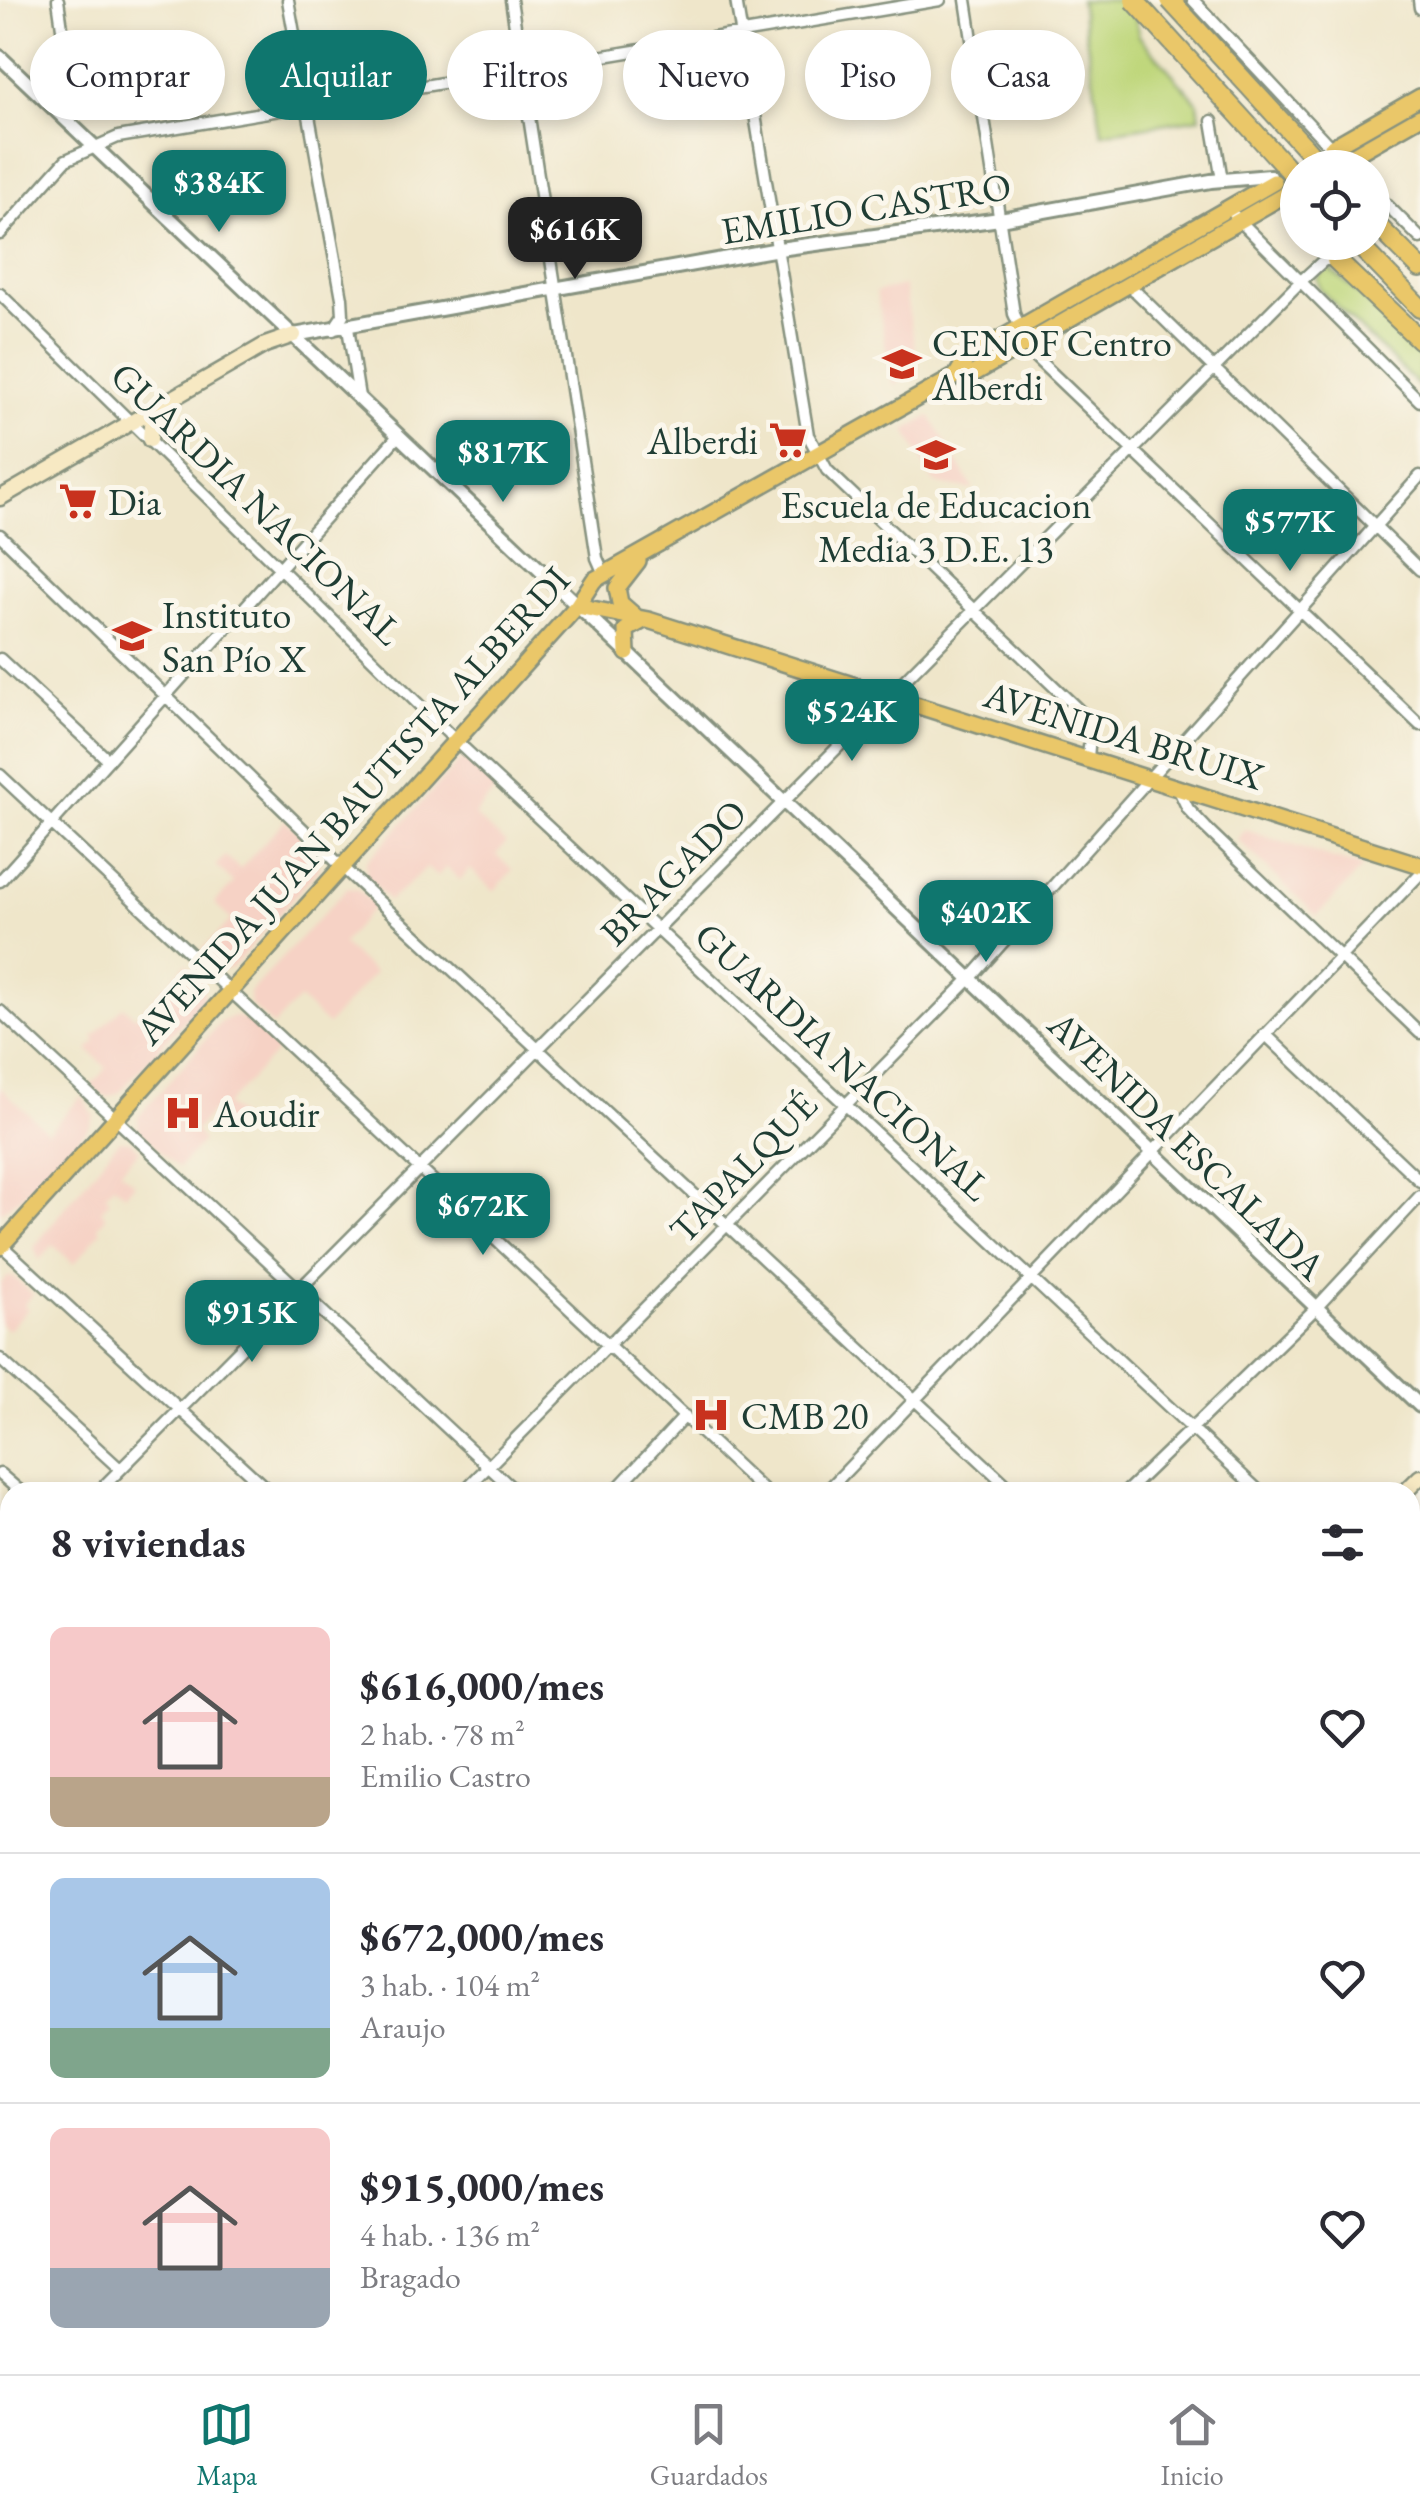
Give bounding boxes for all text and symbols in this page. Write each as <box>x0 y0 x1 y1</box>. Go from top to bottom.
chip: Comprar <box>30 30 225 120</box>
chip: Alquilar <box>245 30 427 120</box>
chip: Filtros <box>447 30 603 120</box>
chip: Nuevo <box>623 30 785 120</box>
chip: Piso <box>805 30 931 120</box>
chip: Casa <box>951 30 1085 120</box>
pin: $384K <box>149 150 289 235</box>
map controls <box>1280 150 1390 260</box>
button: locate <box>1280 150 1390 260</box>
text: $384K <box>174 161 264 203</box>
street label: EMILIO CASTRO <box>718 161 1014 255</box>
pin: $616K <box>505 197 645 282</box>
text: $616K <box>530 208 620 250</box>
place label: CENOF Centro Alberdi <box>931 318 1172 411</box>
school or university icon: CENOF Centro Alberdi <box>881 343 923 385</box>
street label: GUARDIA NACIONAL <box>101 351 413 655</box>
place label: Alberdi <box>646 416 758 465</box>
supermarket icon: Alberdi <box>767 419 809 461</box>
pin: $817K <box>433 420 573 505</box>
text: $817K <box>458 431 548 473</box>
school or university icon: Escuela de Educacion Media 3 D.E. 13 <box>915 434 957 476</box>
place label: Dia <box>108 477 162 526</box>
supermarket icon: Dia <box>57 480 99 522</box>
place label: Escuela de Educacion Media 3 D.E. 13 <box>781 480 1092 573</box>
pin: $577K <box>1220 489 1360 574</box>
text: $577K <box>1245 500 1335 542</box>
street label: AVENIDA JUAN BAUTISTA ALBERDI <box>123 556 580 1055</box>
place label: Instituto San Pío X <box>162 590 306 683</box>
school or university icon: Instituto San Pío X <box>111 615 153 657</box>
street label: AVENIDA BRUIX <box>977 669 1270 801</box>
pin: $524K <box>782 679 922 764</box>
text: $524K <box>807 690 897 732</box>
street label: BRAGADO <box>589 788 757 956</box>
pin: $402K <box>916 880 1056 965</box>
text: $402K <box>941 891 1031 933</box>
street label: GUARDIA NACIONAL <box>685 911 1001 1211</box>
street label: AVENIDA ESCALADA <box>1037 999 1337 1291</box>
street label: TAPALQUÉ <box>658 1081 828 1253</box>
place label: Aoudir <box>212 1089 320 1138</box>
hospital icon: Aoudir <box>162 1092 204 1134</box>
pin: $672K <box>413 1173 553 1258</box>
text: $672K <box>438 1184 528 1226</box>
pin: $915K <box>182 1280 322 1365</box>
text: $915K <box>207 1291 297 1333</box>
place label: CMB 20 <box>741 1391 869 1440</box>
hospital icon: CMB 20 <box>690 1394 732 1436</box>
text: 8 viviendas <box>50 1515 246 1570</box>
icon: filters <box>1315 1515 1370 1570</box>
text: $616,000/mes <box>360 1658 604 1713</box>
icon: home <box>130 1667 250 1787</box>
icon: heart <box>1315 1700 1370 1755</box>
text: 2 hab. · 78 m² <box>360 1713 525 1755</box>
text: Emilio Castro <box>360 1755 531 1797</box>
text: $672,000/mes <box>360 1909 604 1964</box>
icon: home <box>130 1918 250 2038</box>
icon: heart <box>1315 1951 1370 2006</box>
text: 3 hab. · 104 m² <box>360 1964 540 2006</box>
text: Araujo <box>360 2006 446 2048</box>
text: $915,000/mes <box>360 2159 604 2214</box>
icon: home <box>130 2168 250 2288</box>
icon: heart <box>1315 2201 1370 2256</box>
text: 4 hab. · 136 m² <box>360 2214 540 2256</box>
text: Bragado <box>360 2256 461 2298</box>
tab: Mapa <box>196 2397 257 2493</box>
tab: Guardados <box>650 2397 768 2493</box>
tab: Inicio <box>1160 2397 1224 2493</box>

